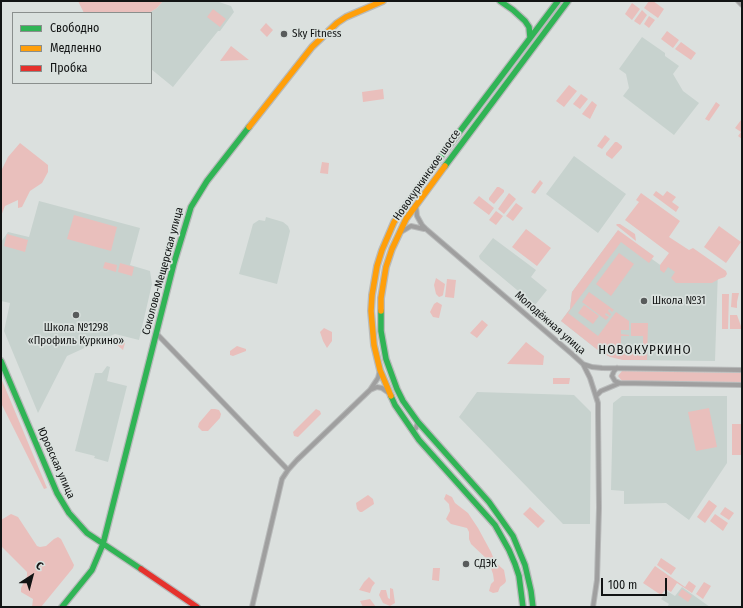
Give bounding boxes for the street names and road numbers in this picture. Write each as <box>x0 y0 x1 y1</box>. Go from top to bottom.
street label: Новокуркинское шоссе <box>391 127 463 223</box>
street label: Соколово-Мещерская улица <box>140 206 186 336</box>
street label: Молодёжная улица <box>512 289 588 357</box>
street label: Юровская улица <box>34 425 78 501</box>

